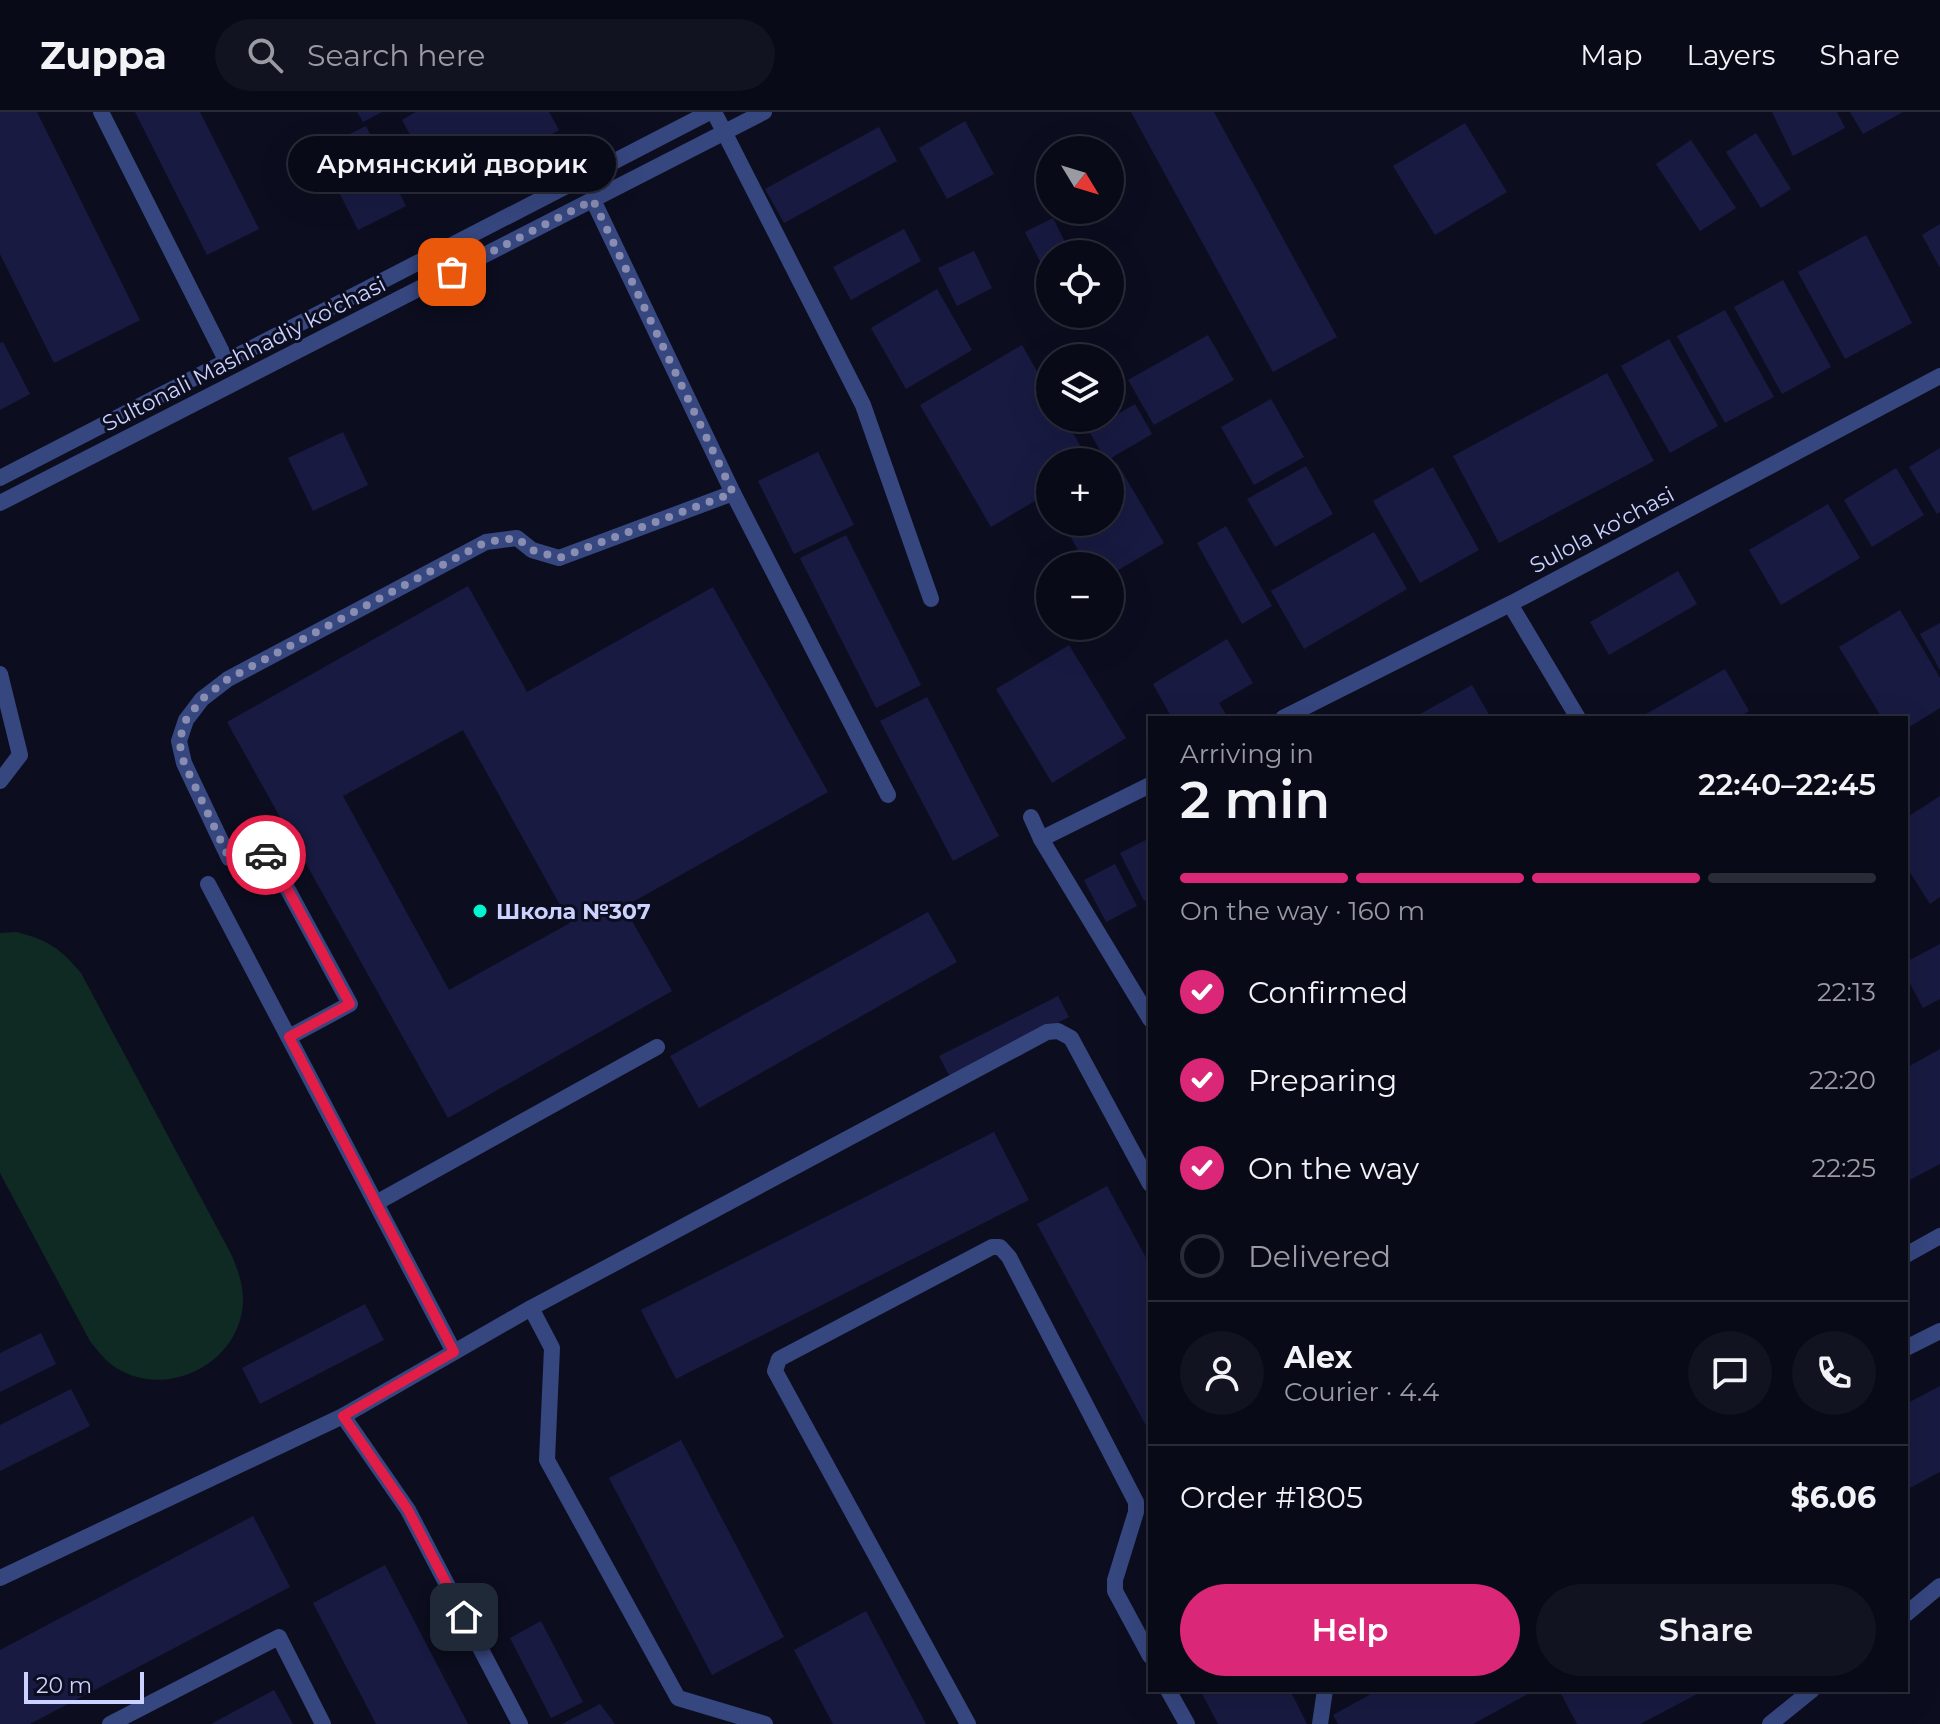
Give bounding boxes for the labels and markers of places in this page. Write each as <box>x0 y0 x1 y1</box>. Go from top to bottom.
callout: Армянский дворик <box>288 136 616 192</box>
pin <box>418 238 486 306</box>
place label: Школа №307 <box>496 898 651 925</box>
marker: Школа №307 <box>471 902 489 920</box>
pin <box>430 1583 498 1651</box>

